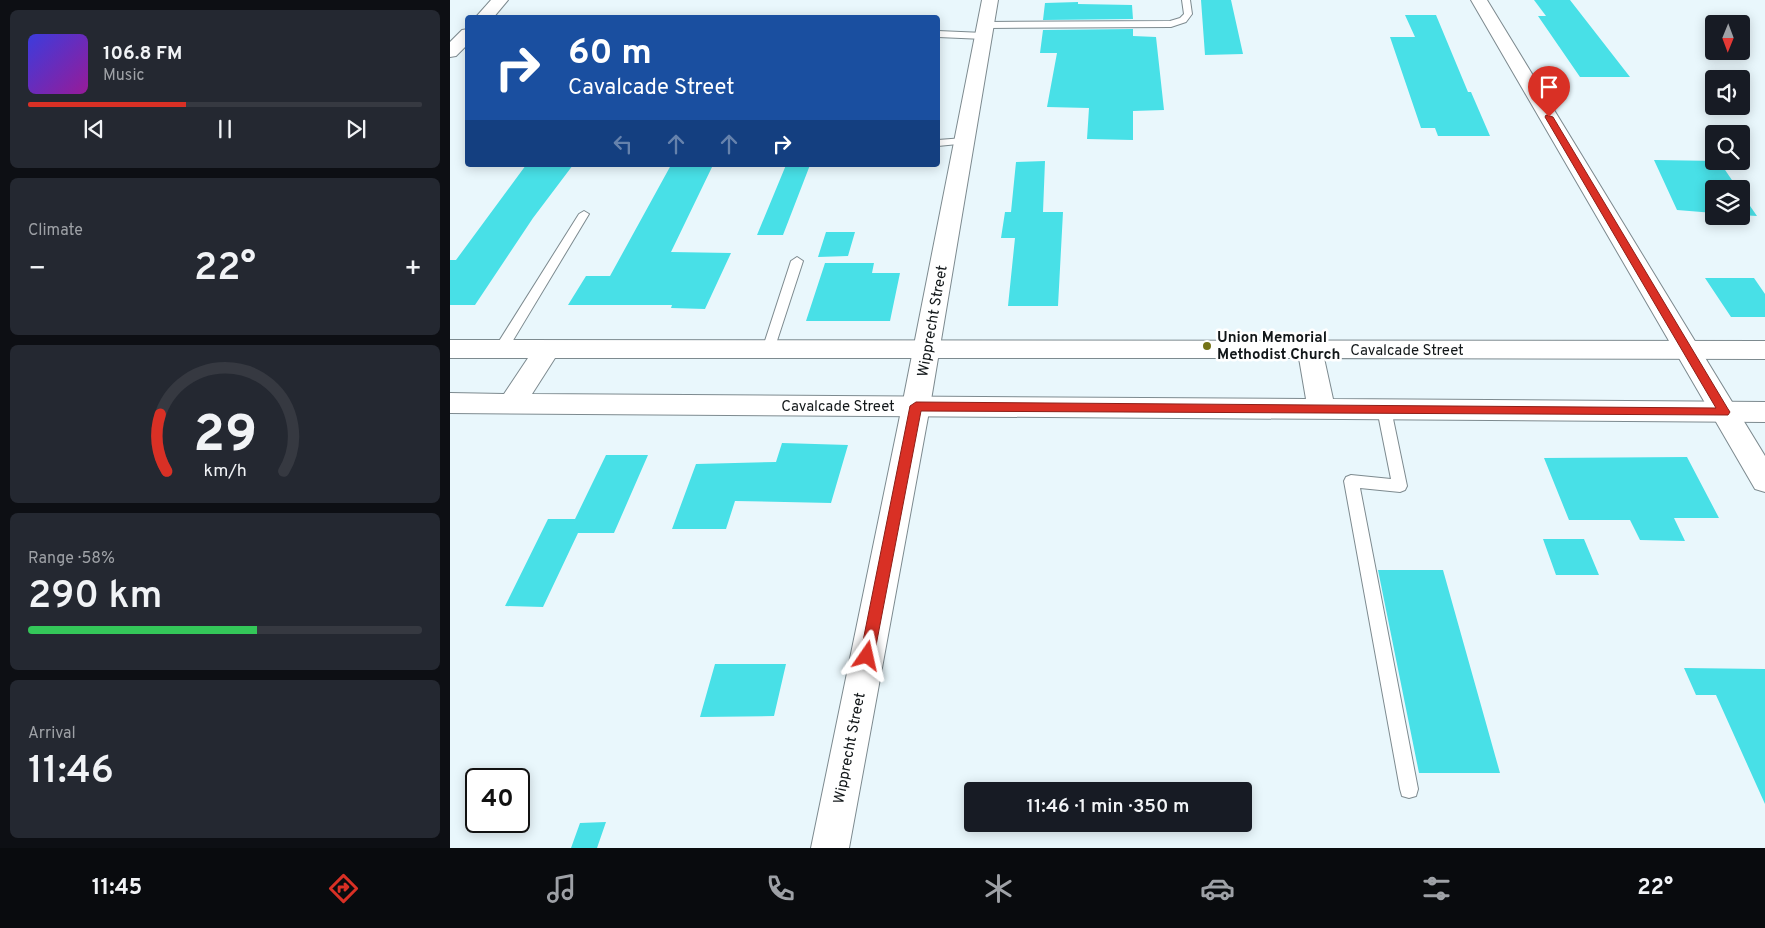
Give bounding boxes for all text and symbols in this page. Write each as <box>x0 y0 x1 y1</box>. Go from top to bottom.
north arrow <box>1705 15 1750 60</box>
map controls <box>1705 15 1750 225</box>
text: 60 m <box>568 32 652 76</box>
icon: right <box>485 35 550 100</box>
text: 106.8 FM <box>103 42 182 66</box>
text: Music <box>103 66 144 86</box>
pin <box>1528 66 1570 117</box>
button: sound <box>1705 70 1750 115</box>
icon: arrive <box>1535 73 1563 101</box>
text: Cavalcade Street <box>568 75 735 102</box>
icon: previous <box>80 115 108 143</box>
icon: pause <box>211 115 239 143</box>
icon: next <box>342 115 370 143</box>
button: search <box>1705 125 1750 170</box>
icon: left <box>609 130 637 158</box>
icon: ahead <box>662 130 690 158</box>
icon: ahead <box>715 130 743 158</box>
icon: right <box>768 130 796 158</box>
button: layers <box>1705 180 1750 225</box>
text: Climate <box>28 221 83 241</box>
text: 22° <box>194 245 256 294</box>
text: − <box>28 252 46 288</box>
text: + <box>404 252 422 288</box>
street label: Wipprecht Street <box>914 264 953 379</box>
place label: Union Memorial Methodist Church <box>1217 329 1340 365</box>
marker: Union Memorial Methodist Church <box>1201 340 1213 352</box>
street label: Cavalcade Street <box>1350 342 1464 361</box>
street label: Cavalcade Street <box>781 398 895 417</box>
text: 29 <box>193 404 257 470</box>
text: km/h <box>203 460 247 483</box>
text: Range · 58% <box>28 549 115 569</box>
text: 290 km <box>28 573 162 622</box>
position arrow <box>840 629 892 681</box>
street label: Wipprecht Street <box>830 691 871 806</box>
text: Arrival <box>28 724 76 744</box>
text: 11:46 <box>28 748 114 797</box>
speed limit sign: 40 <box>465 768 530 833</box>
text: 11:46 · 1 min · 350 m <box>1027 795 1189 819</box>
icon: directions <box>326 871 361 906</box>
icon: music <box>544 871 579 906</box>
icon: phone <box>763 871 798 906</box>
icon: climate <box>981 871 1016 906</box>
icon: car <box>1200 871 1235 906</box>
icon: filters <box>1419 871 1454 906</box>
text: 11:45 <box>92 875 142 902</box>
text: 22° <box>1637 875 1673 902</box>

